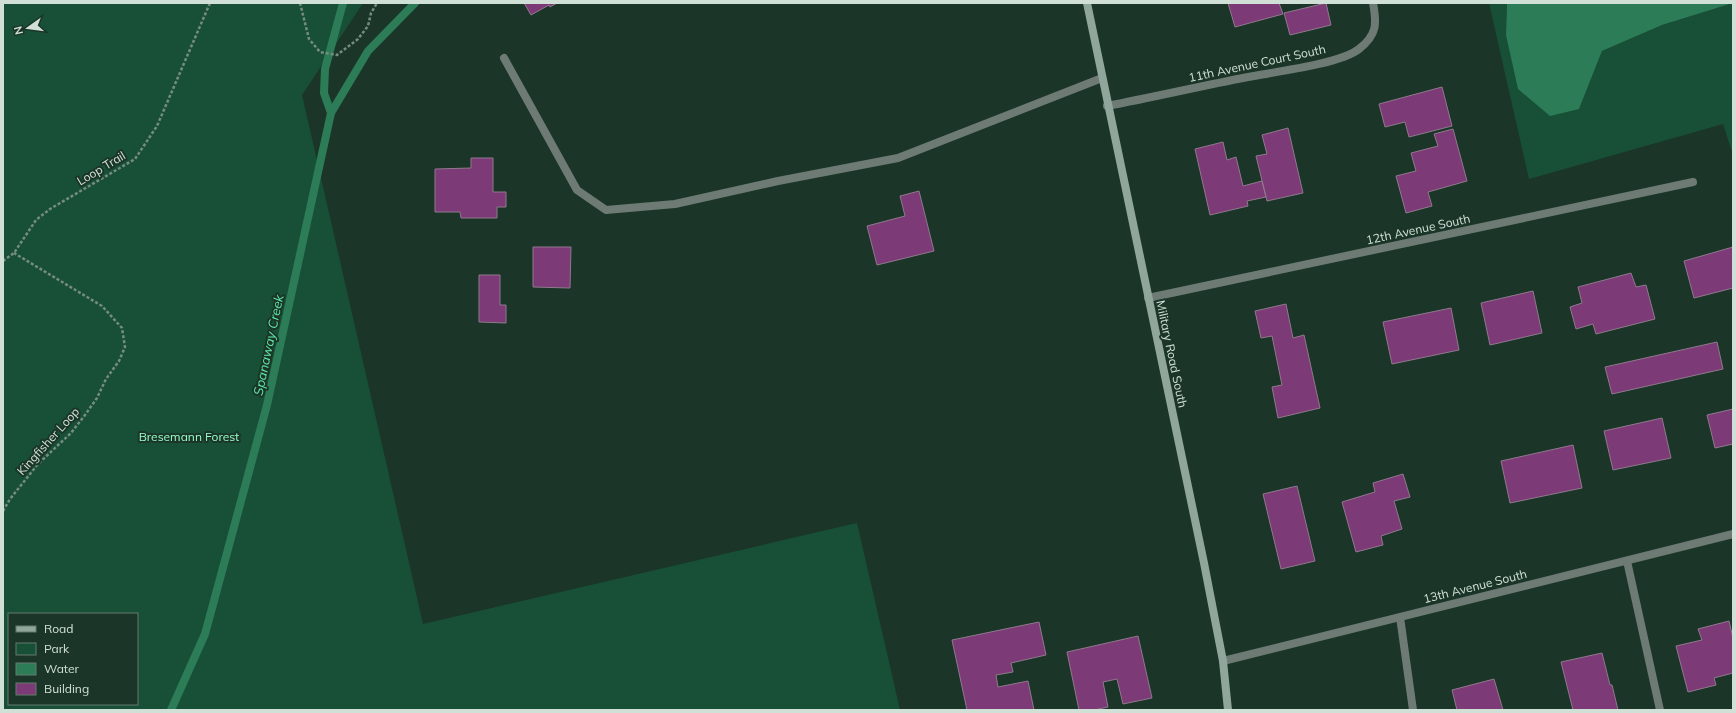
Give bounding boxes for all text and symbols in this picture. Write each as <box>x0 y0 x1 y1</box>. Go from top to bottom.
north arrow <box>8 8 48 48</box>
text: N <box>10 25 26 36</box>
street label: 11th Avenue Court South <box>1187 41 1327 85</box>
street label: Loop Trail <box>74 148 128 188</box>
street label: 12th Avenue South <box>1365 211 1471 247</box>
water label: Spanaway Creek <box>250 293 287 397</box>
street label: Military Road South <box>1153 299 1191 409</box>
street label: Kingfisher Loop <box>14 404 82 478</box>
park label: Bresemann Forest <box>139 429 239 444</box>
street label: 13th Avenue South <box>1422 566 1528 606</box>
legend <box>8 613 138 705</box>
text: Road <box>44 621 73 636</box>
text: Park <box>44 641 70 656</box>
text: Water <box>44 661 80 676</box>
text: Building <box>44 681 89 696</box>

